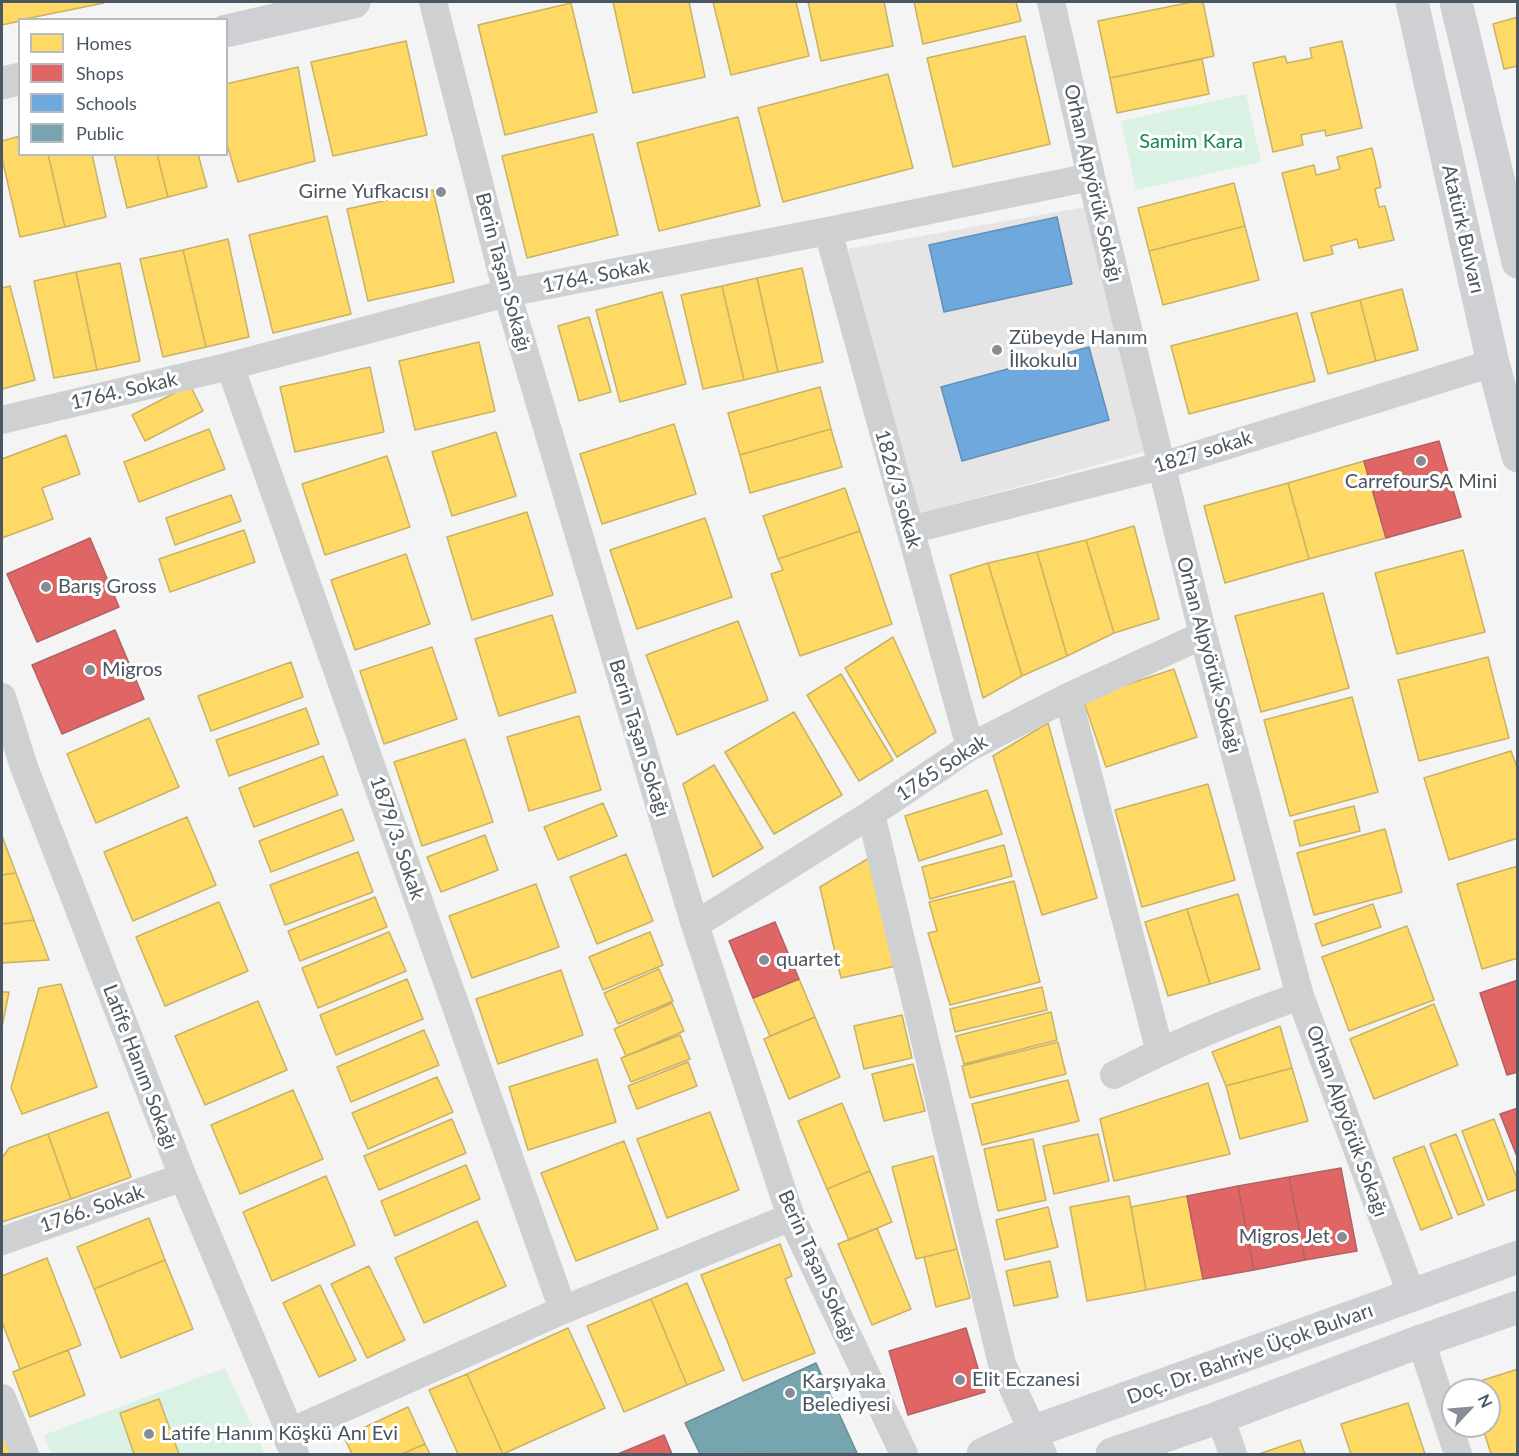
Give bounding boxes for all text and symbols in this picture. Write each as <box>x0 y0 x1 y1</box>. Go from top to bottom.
legend <box>18 18 228 156</box>
text: Homes <box>76 32 132 54</box>
text: Shops <box>76 62 124 84</box>
street label: Orhan Alpyörük Sokağı <box>1059 82 1127 284</box>
text: Schools <box>76 92 137 114</box>
text: Public <box>76 122 124 144</box>
park label: Samim Kara <box>1139 130 1243 154</box>
street label: Atatürk Bulvarı <box>1437 162 1489 296</box>
place label: Girne Yufkacısı <box>299 180 429 204</box>
marker: Girne Yufkacısı <box>434 185 448 199</box>
street label: Berin Taşan Sokağı <box>470 190 536 354</box>
street label: 1764. Sokak <box>540 254 652 298</box>
place label: Zübeyde Hanım İlkokulu <box>1009 326 1147 373</box>
marker: Zübeyde Hanım İlkokulu <box>990 343 1004 357</box>
street label: 1764. Sokak <box>68 367 180 415</box>
street label: 1827 sokak <box>1151 426 1255 478</box>
street label: 1826/3 sokak <box>870 427 926 551</box>
marker: CarrefourSA Mini <box>1414 454 1428 468</box>
place label: CarrefourSA Mini <box>1345 470 1497 494</box>
street label: Orhan Alpyörük Sokağı <box>1171 554 1247 756</box>
place label: Barış Gross <box>58 575 157 599</box>
marker: Barış Gross <box>39 580 53 594</box>
street label: Berin Taşan Sokağı <box>604 656 674 820</box>
place label: Migros <box>102 658 162 682</box>
marker: Migros <box>83 663 97 677</box>
street label: 1765 Sokak <box>892 730 992 806</box>
street label: 1879/3. Sokak <box>365 773 429 903</box>
place label: quartet <box>776 948 840 972</box>
marker: quartet <box>757 953 771 967</box>
street label: Latife Hanım Sokağı <box>98 981 182 1153</box>
street label: Orhan Alpyörük Sokağı <box>1301 1022 1393 1220</box>
street label: 1766. Sokak <box>37 1180 147 1238</box>
street label: Berin Taşan Sokağı <box>773 1186 861 1346</box>
place label: Migros Jet <box>1239 1225 1330 1249</box>
marker: Migros Jet <box>1335 1230 1349 1244</box>
street label: Doç. Dr. Bahriye Üçok Bulvarı <box>1124 1298 1376 1410</box>
place label: Elit Eczanesi <box>972 1368 1080 1392</box>
place label: Karşıyaka Belediyesi <box>802 1370 891 1417</box>
marker: Elit Eczanesi <box>953 1373 967 1387</box>
north arrow <box>1441 1378 1501 1438</box>
marker: Karşıyaka Belediyesi <box>783 1386 797 1400</box>
text: N <box>1475 1391 1497 1410</box>
place label: Latife Hanım Köşkü Anı Evi <box>161 1422 398 1446</box>
marker: Latife Hanım Köşkü Anı Evi <box>142 1427 156 1441</box>

